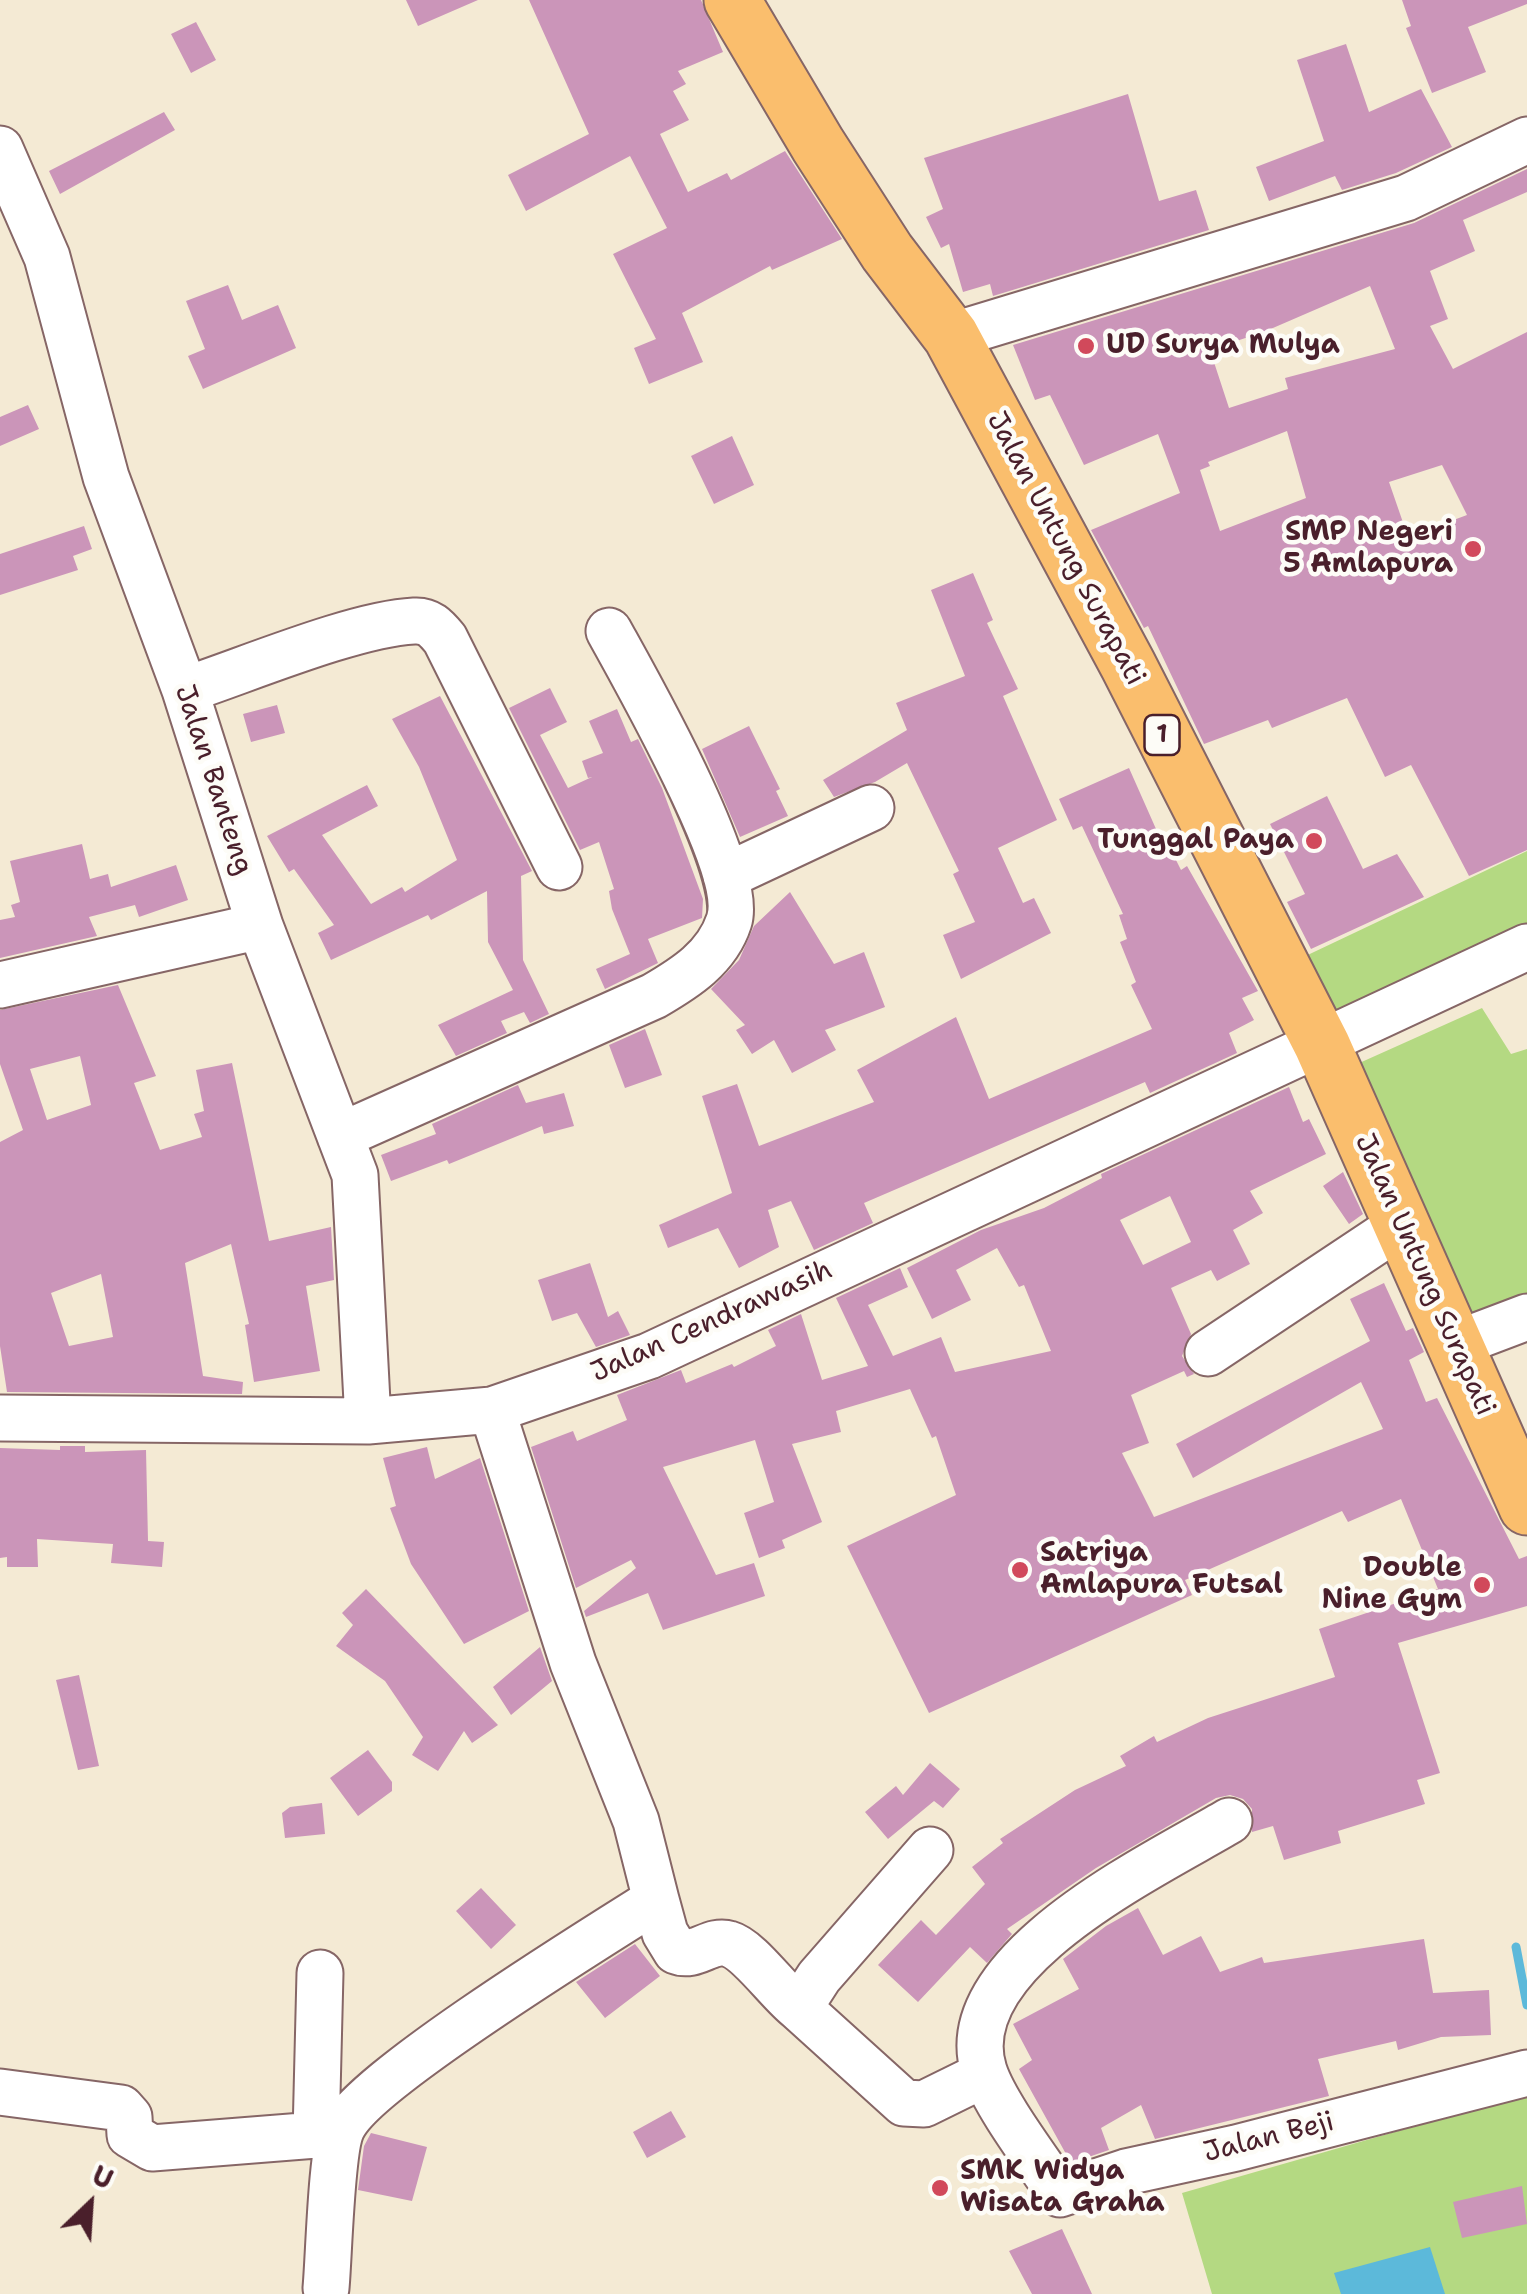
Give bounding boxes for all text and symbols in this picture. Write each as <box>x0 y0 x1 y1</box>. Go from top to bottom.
place label: UD Surya Mulya <box>1106 329 1340 363</box>
marker: UD Surya Mulya <box>1075 335 1097 357</box>
street label: Jalan Untung Surapati <box>979 406 1151 692</box>
place label: SMP Negeri 5 Amlapura <box>1283 516 1453 582</box>
marker: SMP Negeri 5 Amlapura <box>1462 538 1484 560</box>
street label: Jalan Banteng <box>166 681 260 879</box>
road number: 1 <box>1144 715 1180 755</box>
place label: Tunggal Paya <box>1097 824 1294 858</box>
marker: Tunggal Paya <box>1303 830 1325 852</box>
street label: Jalan Untung Surapati <box>1347 1129 1501 1421</box>
street label: Jalan Cendrawasih <box>586 1254 838 1390</box>
place label: Satriya Amlapura Futsal <box>1040 1537 1283 1603</box>
place label: Double Nine Gym <box>1322 1552 1462 1618</box>
marker: Satriya Amlapura Futsal <box>1009 1559 1031 1581</box>
marker: Double Nine Gym <box>1471 1574 1493 1596</box>
street label: Jalan Beji <box>1200 2106 1338 2170</box>
north arrow <box>40 2154 140 2254</box>
place label: SMK Widya Wisata Graha <box>960 2155 1165 2221</box>
text: U <box>86 2156 119 2198</box>
marker: SMK Widya Wisata Graha <box>929 2177 951 2199</box>

